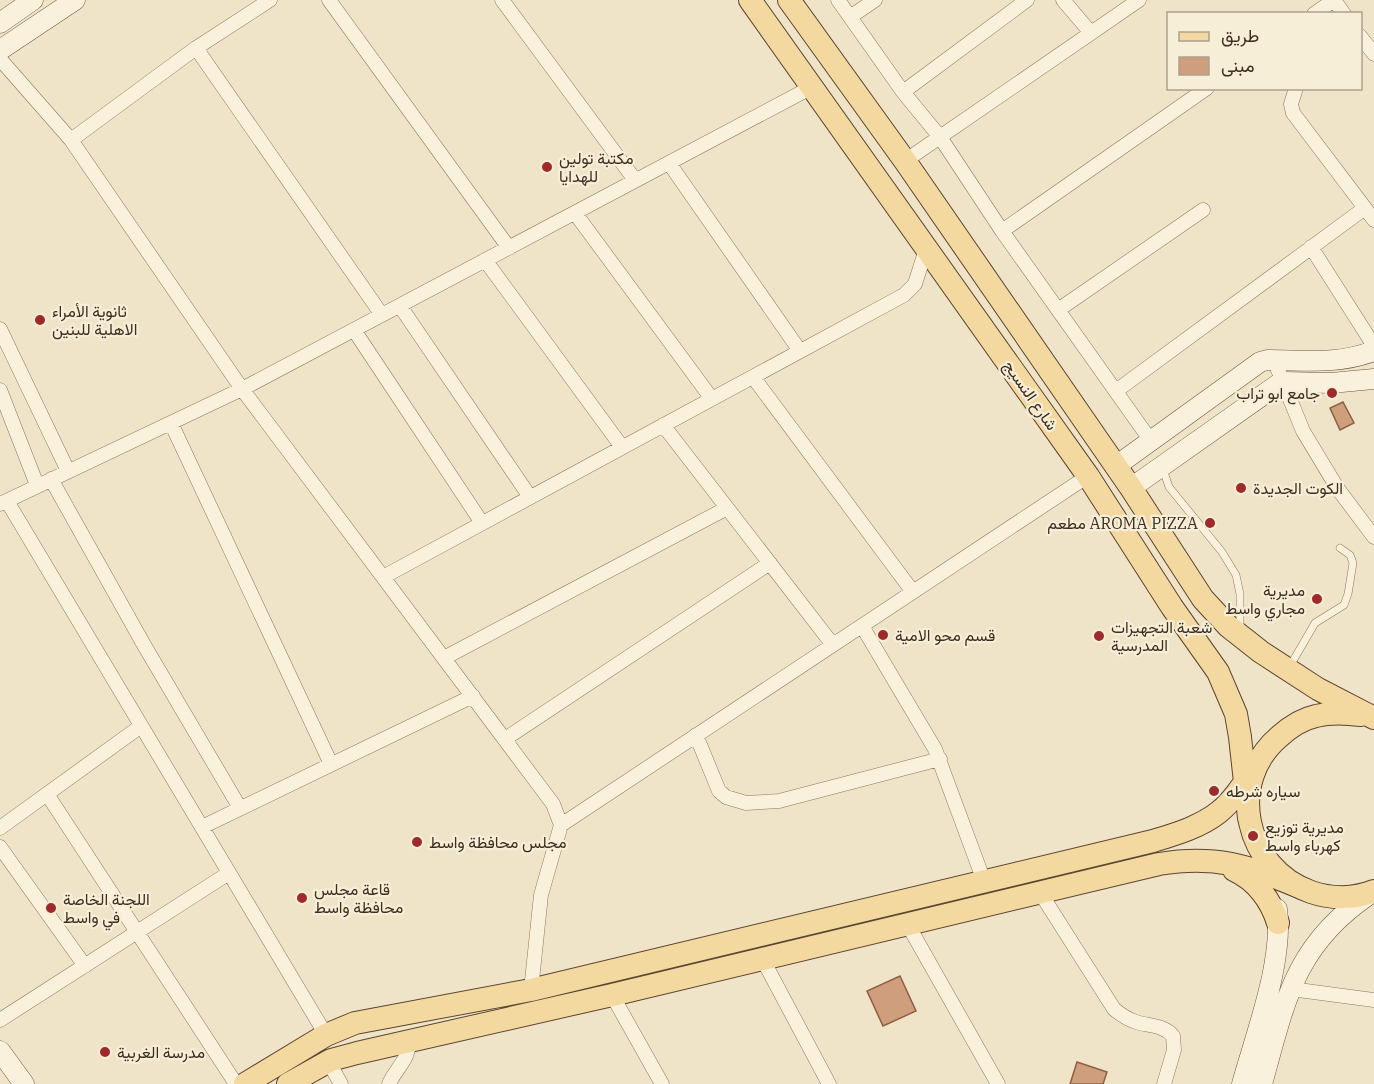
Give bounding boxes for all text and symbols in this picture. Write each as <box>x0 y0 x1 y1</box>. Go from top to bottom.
legend <box>1167 12 1362 90</box>
text: طريق <box>1221 24 1259 47</box>
text: مبنى <box>1221 54 1255 77</box>
place label: مكتبة تولين للهدايا <box>559 148 634 187</box>
marker: مكتبة تولين للهدايا <box>540 160 554 174</box>
place label: ثانوية الأمراء الاهلية للبنين <box>52 301 137 340</box>
marker: ثانوية الأمراء الاهلية للبنين <box>33 313 47 327</box>
street label: شارع النسيج <box>998 356 1062 435</box>
place label: جامع ابو تراب <box>1236 383 1320 405</box>
marker: جامع ابو تراب <box>1325 386 1339 400</box>
place label: الكوت الجديدة <box>1253 478 1343 499</box>
marker: الكوت الجديدة <box>1234 481 1248 495</box>
place label: مطعم AROMA PIZZA <box>1047 513 1198 534</box>
marker: مطعم AROMA PIZZA <box>1203 516 1217 530</box>
place label: مديرية مجاري واسط <box>1225 580 1305 622</box>
marker: مديرية مجاري واسط <box>1310 592 1324 606</box>
place label: شعبة التجهيزات المدرسية <box>1111 617 1212 656</box>
place label: قسم محو الامية <box>895 625 995 646</box>
marker: قسم محو الامية <box>876 628 890 642</box>
marker: شعبة التجهيزات المدرسية <box>1092 629 1106 643</box>
place label: سياره شرطه <box>1226 781 1300 802</box>
marker: سياره شرطه <box>1207 784 1221 798</box>
place label: مديرية توزيع كهرباء واسط <box>1265 817 1344 856</box>
marker: مديرية توزيع كهرباء واسط <box>1246 829 1260 843</box>
place label: مجلس محافظة واسط <box>429 832 566 853</box>
marker: مجلس محافظة واسط <box>410 835 424 849</box>
place label: قاعة مجلس محافظة واسط <box>314 879 403 918</box>
place label: اللجنة الخاصة في واسط <box>63 889 150 931</box>
marker: قاعة مجلس محافظة واسط <box>295 891 309 905</box>
marker: اللجنة الخاصة في واسط <box>44 901 58 915</box>
place label: مدرسة الغربية <box>117 1042 205 1063</box>
marker: مدرسة الغربية <box>98 1045 112 1059</box>

